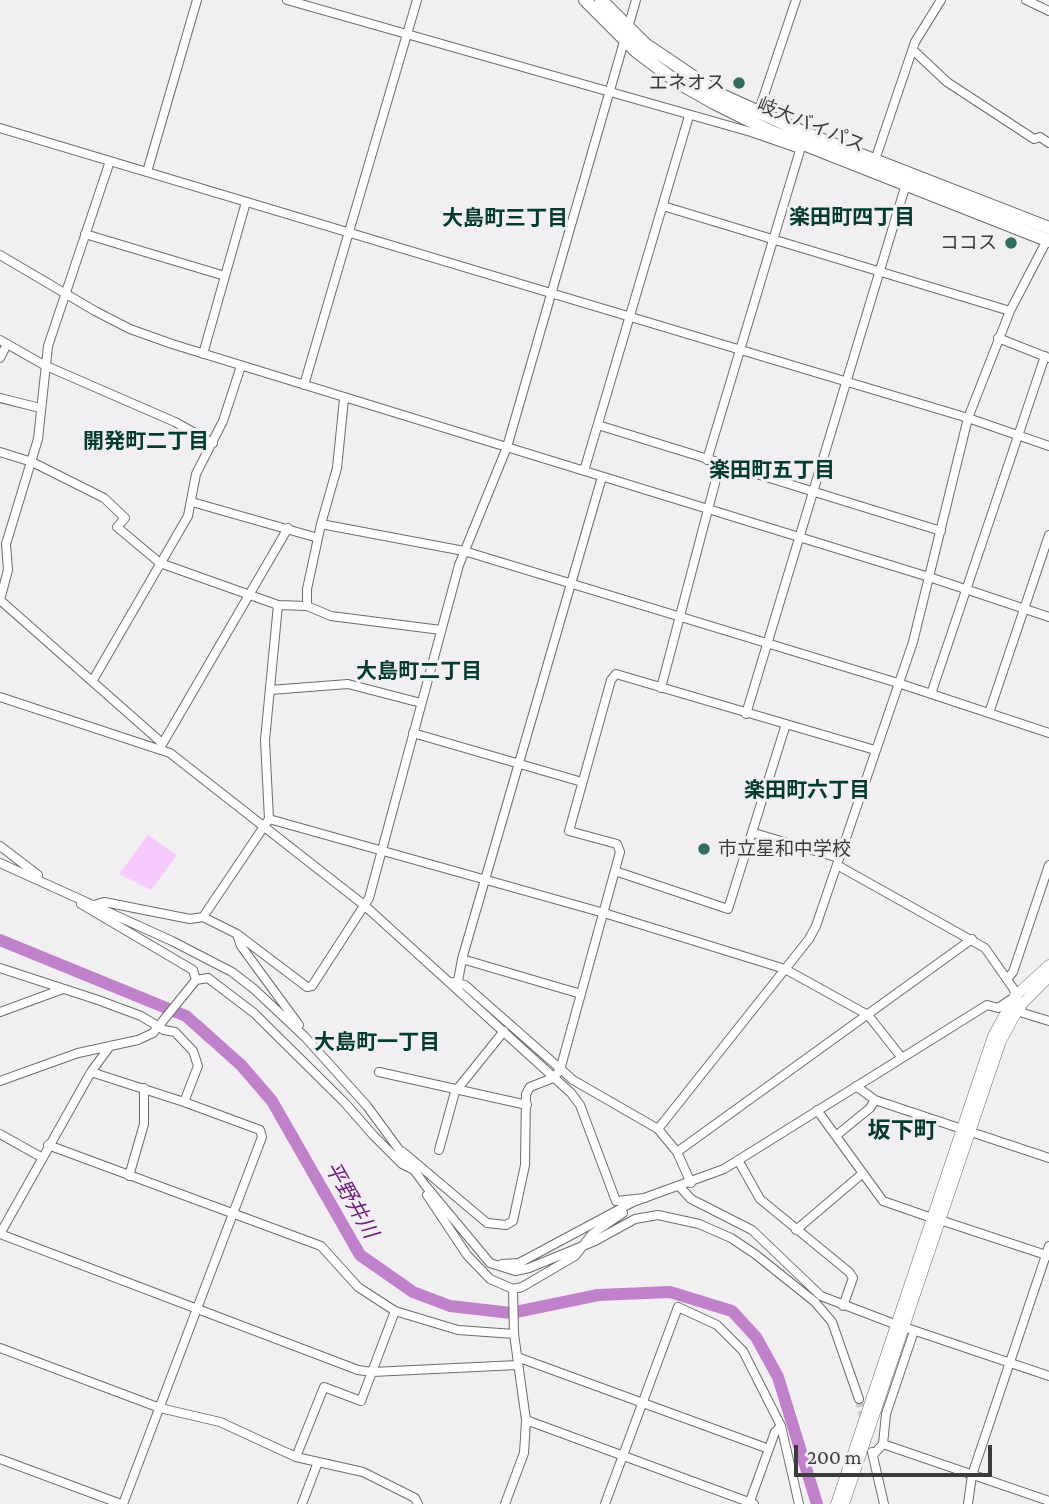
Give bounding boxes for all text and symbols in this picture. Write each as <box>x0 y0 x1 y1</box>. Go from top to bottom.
place label: エネオス <box>649 72 725 94</box>
marker: エネオス <box>731 75 747 91</box>
street label: 岐大バイパス <box>754 93 868 157</box>
district label: 楽田町四丁目 <box>789 205 915 231</box>
district label: 大島町三丁目 <box>442 206 568 232</box>
place label: ココス <box>940 232 997 254</box>
marker: ココス <box>1003 235 1019 251</box>
district label: 開発町二丁目 <box>83 429 209 455</box>
district label: 楽田町五丁目 <box>709 458 835 484</box>
district label: 大島町二丁目 <box>356 659 482 685</box>
district label: 楽田町六丁目 <box>744 778 870 804</box>
place label: 市立星和中学校 <box>718 838 851 860</box>
marker: 市立星和中学校 <box>696 841 712 857</box>
district label: 大島町一丁目 <box>314 1030 440 1056</box>
district label: 坂下町 <box>868 1117 936 1145</box>
water label: 平野井川 <box>319 1157 383 1243</box>
scale bar <box>797 1430 995 1474</box>
text: 200 m <box>807 1445 862 1469</box>

